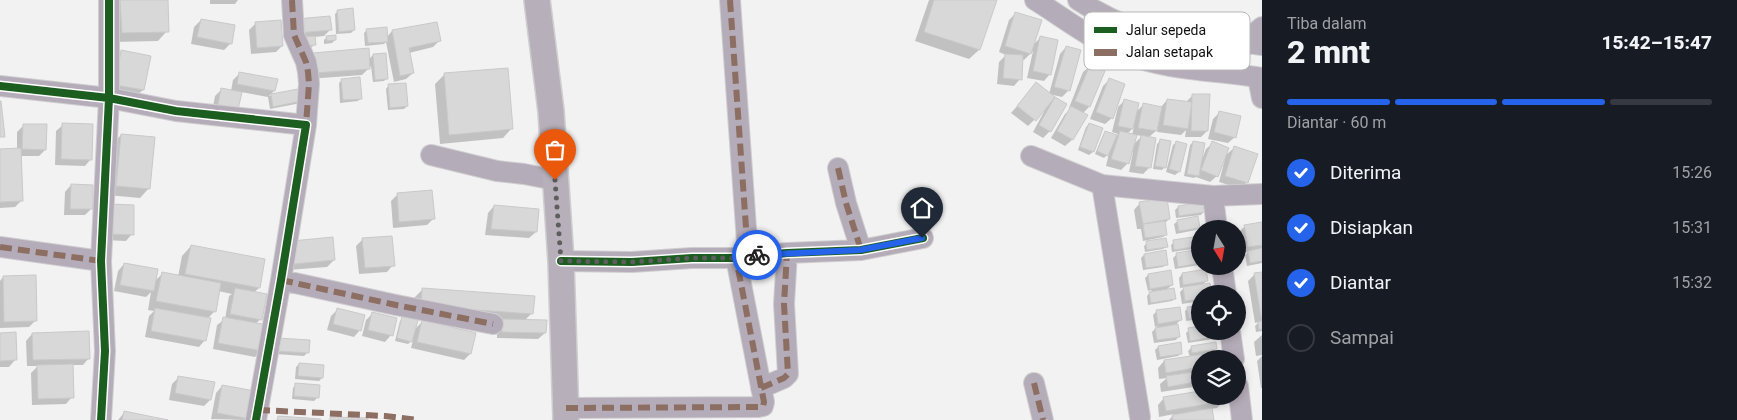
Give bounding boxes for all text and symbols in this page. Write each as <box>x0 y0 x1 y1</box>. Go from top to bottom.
legend <box>1084 12 1250 70</box>
text: Tiba dalam <box>1287 14 1366 33</box>
text: Jalur sepeda <box>1126 22 1206 38</box>
text: 15:42–15:47 <box>1601 31 1712 54</box>
text: 2 mnt <box>1287 33 1370 71</box>
text: Jalan setapak <box>1126 44 1214 60</box>
text: Diantar · 60 m <box>1287 113 1386 132</box>
pin <box>534 129 576 180</box>
icon: bag <box>541 136 569 164</box>
icon: check <box>1287 159 1315 187</box>
text: Diterima <box>1330 161 1401 184</box>
text: 15:26 <box>1672 163 1712 182</box>
pin <box>901 187 943 238</box>
icon: home <box>908 194 936 222</box>
icon: check <box>1287 214 1315 242</box>
text: Disiapkan <box>1330 216 1413 239</box>
text: 15:31 <box>1672 218 1712 237</box>
north arrow <box>1191 220 1246 275</box>
map controls <box>1191 220 1246 405</box>
courier <box>732 230 782 280</box>
icon: bike <box>743 241 771 269</box>
icon: check <box>1287 269 1315 297</box>
text: Diantar <box>1330 271 1391 294</box>
text: 15:32 <box>1672 273 1712 292</box>
button: locate <box>1191 285 1246 340</box>
text: Sampai <box>1330 326 1394 349</box>
button: layers <box>1191 350 1246 405</box>

